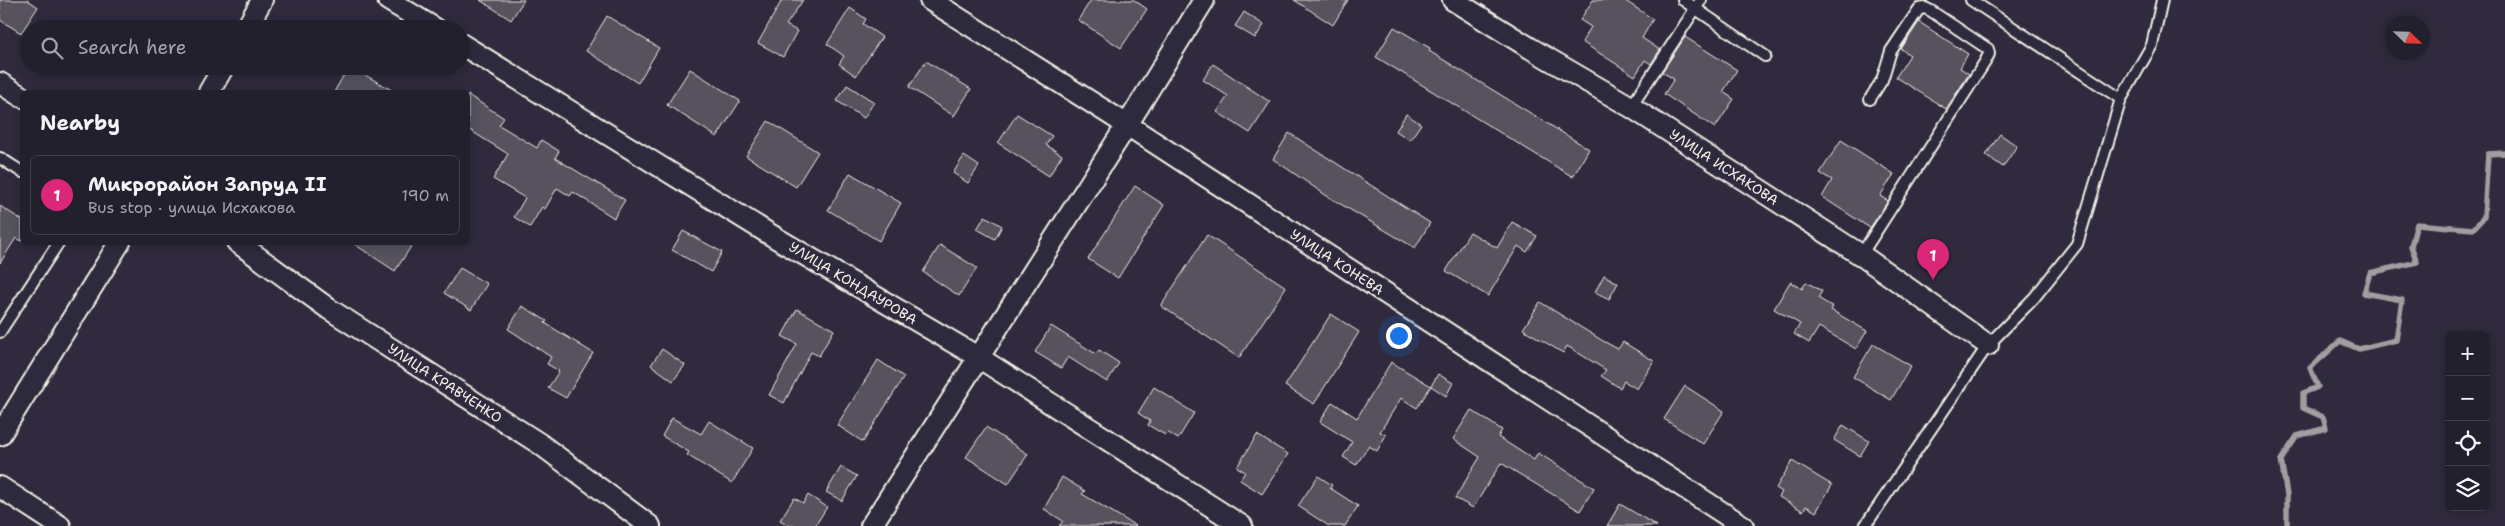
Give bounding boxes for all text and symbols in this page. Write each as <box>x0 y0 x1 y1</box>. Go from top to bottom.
north arrow <box>2385 15 2430 60</box>
search box <box>20 20 470 75</box>
icon: search <box>38 34 66 62</box>
text: Search here <box>78 35 187 60</box>
text: Nearby <box>40 109 120 137</box>
street label: УЛИЦА ИСХАКОВА <box>1666 125 1782 209</box>
text: Микрорайон Запруд II <box>88 172 327 197</box>
text: 1 <box>53 185 61 206</box>
text: 190 m <box>402 185 449 206</box>
text: Bus stop · улица Исхакова <box>88 197 295 218</box>
street label: УЛИЦА КОНЕВА <box>1287 225 1387 299</box>
street label: УЛИЦА КОНДАУРОВА <box>786 238 920 328</box>
pin: 1 <box>1917 239 1949 280</box>
your location <box>1386 323 1412 349</box>
map controls <box>2445 331 2490 511</box>
button: + <box>2445 331 2490 376</box>
street label: УЛИЦА КРАВЧЕНКО <box>384 339 506 427</box>
button: − <box>2445 376 2490 421</box>
button: locate <box>2445 421 2490 466</box>
button: layers <box>2445 466 2490 511</box>

